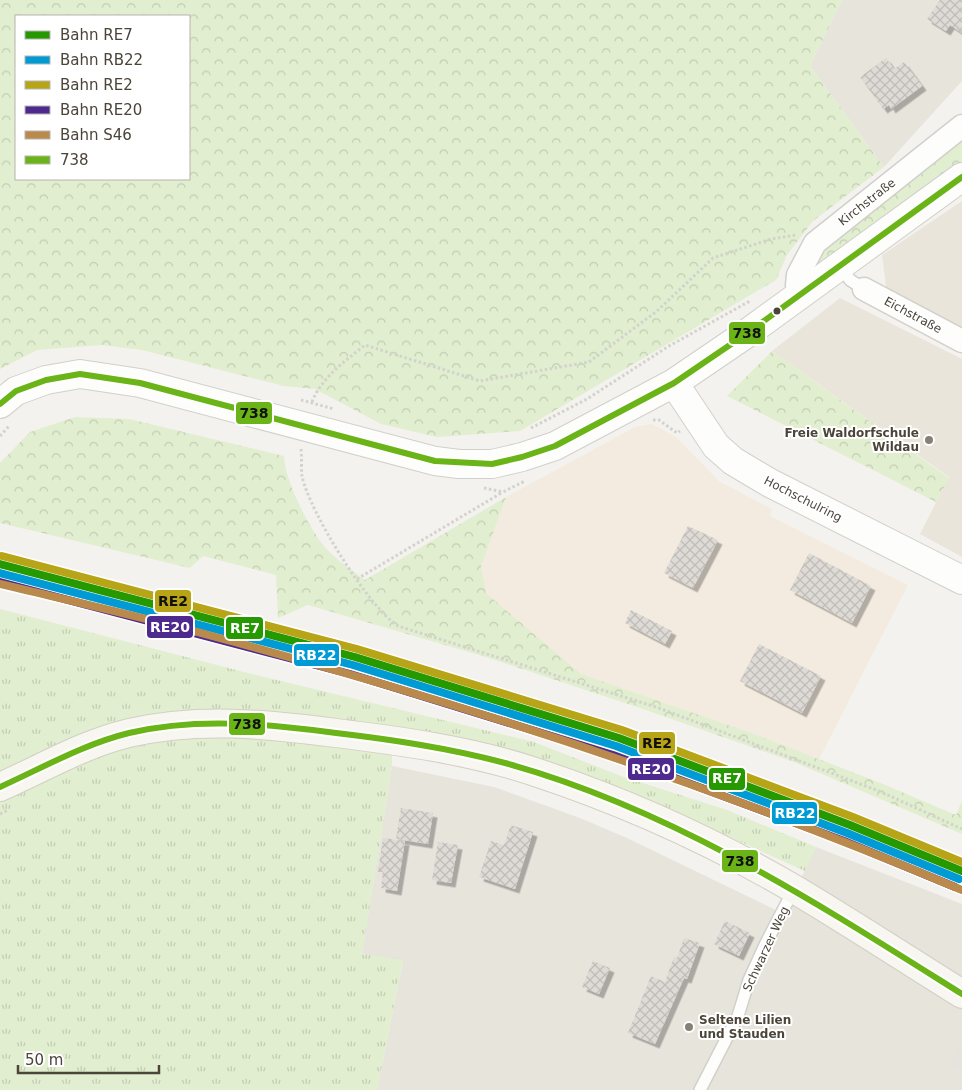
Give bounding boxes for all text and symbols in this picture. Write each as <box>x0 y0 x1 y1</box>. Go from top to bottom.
legend <box>15 15 190 180</box>
text: Bahn RE7 <box>60 26 133 44</box>
text: Bahn RB22 <box>60 51 143 69</box>
text: Bahn RE2 <box>60 76 133 94</box>
text: Bahn RE20 <box>60 101 142 119</box>
text: Bahn S46 <box>60 126 132 144</box>
text: 738 <box>60 151 89 169</box>
street label: Kirchstraße <box>836 175 898 229</box>
street label: Eichstraße <box>882 294 944 336</box>
unlabelled marker <box>772 306 782 316</box>
line badge: 738 <box>728 321 766 345</box>
text: 738 <box>732 325 762 341</box>
line badge: 738 <box>235 401 273 425</box>
text: 738 <box>239 405 269 421</box>
place label: Freie Waldorfschule Wildau <box>784 426 919 454</box>
marker: Freie Waldorfschule Wildau <box>923 434 935 446</box>
street label: Hochschulring <box>762 473 844 525</box>
line badge: RE2 <box>154 589 192 613</box>
text: RE2 <box>158 593 188 609</box>
line badge: RE20 <box>146 615 194 639</box>
line badge: RE7 <box>225 616 264 640</box>
text: RE20 <box>150 619 190 635</box>
text: RE7 <box>230 620 260 636</box>
line badge: RB22 <box>293 643 340 667</box>
text: RB22 <box>296 647 336 663</box>
line badge: 738 <box>228 712 266 736</box>
text: 738 <box>232 716 262 732</box>
line badge: RE2 <box>638 731 676 755</box>
text: RE2 <box>642 735 672 751</box>
line badge: RE20 <box>627 757 675 781</box>
text: RE20 <box>631 761 671 777</box>
line badge: RE7 <box>708 767 746 791</box>
text: RE7 <box>712 770 742 786</box>
line badge: RB22 <box>771 801 818 825</box>
text: RB22 <box>775 805 815 821</box>
line badge: 738 <box>721 849 759 873</box>
text: 738 <box>725 853 755 869</box>
street label: Schwarzer Weg <box>740 904 792 994</box>
place label: Seltene Lilien und Stauden <box>699 1013 791 1041</box>
marker: Seltene Lilien und Stauden <box>683 1021 695 1033</box>
scale bar <box>18 1042 159 1074</box>
text: 50 m <box>25 1051 63 1069</box>

